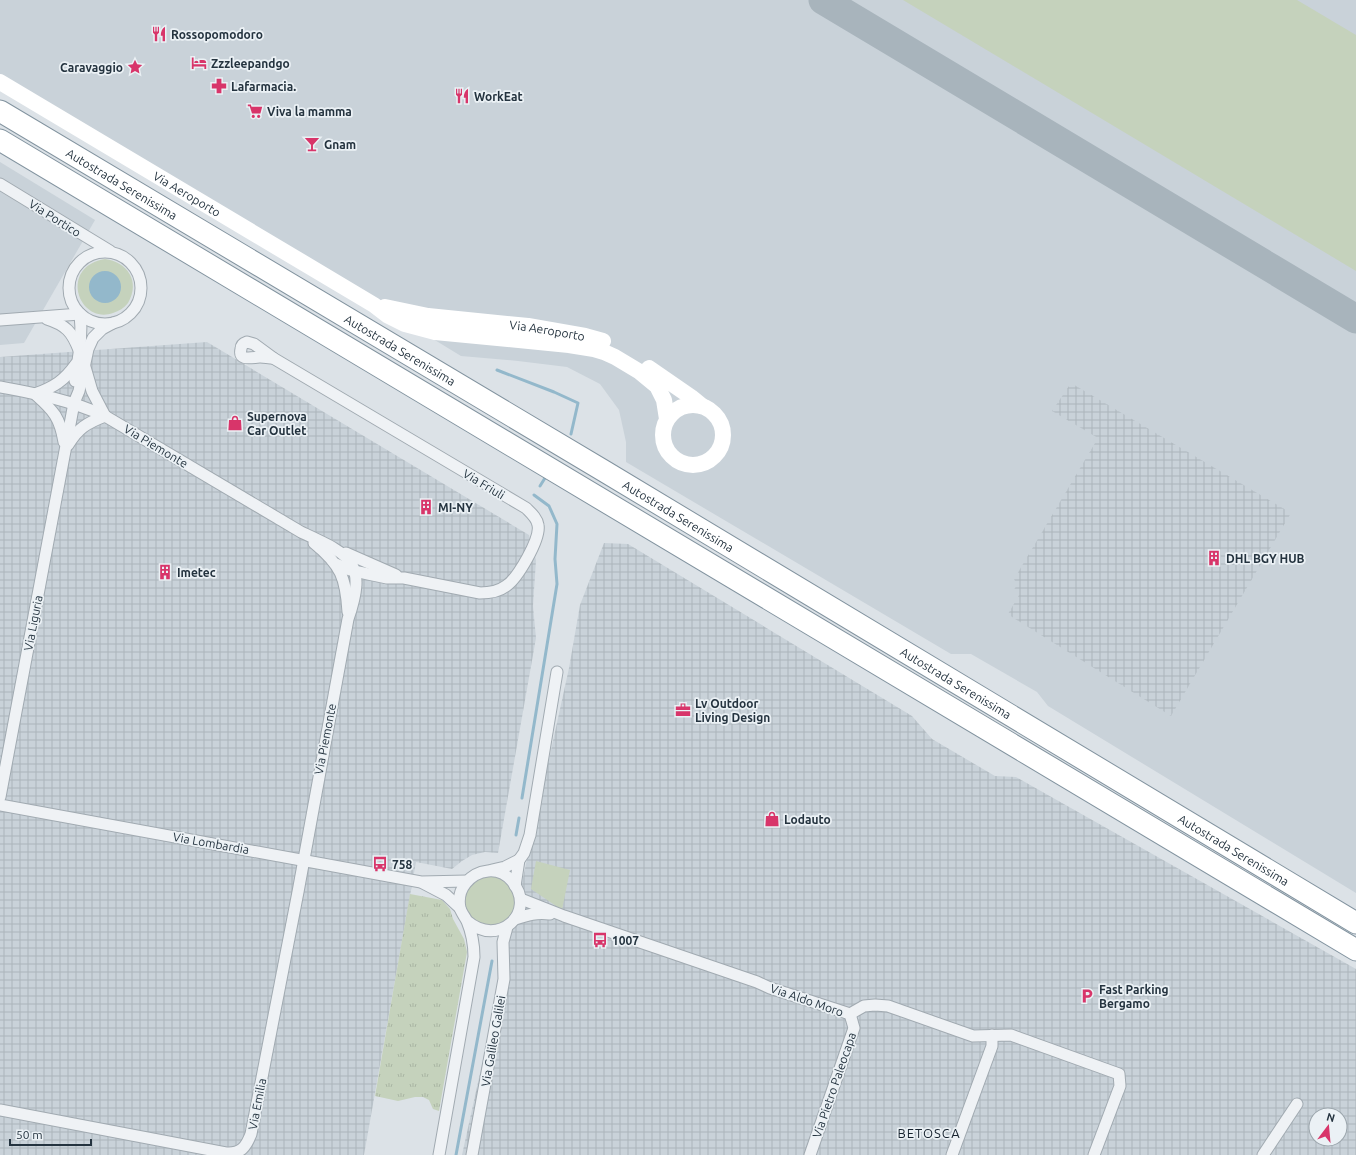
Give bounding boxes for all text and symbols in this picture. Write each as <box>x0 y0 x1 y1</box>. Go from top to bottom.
restaurant icon: Rossopomodoro <box>150 25 168 43</box>
place label: Rossopomodoro <box>171 28 263 41</box>
hotel icon: Zzzleepandgo <box>190 54 208 72</box>
place label: Zzzleepandgo <box>211 57 290 70</box>
place icon: Caravaggio <box>126 58 144 76</box>
place label: Caravaggio <box>60 61 123 74</box>
pharmacy icon: Lafarmacia. <box>210 77 228 95</box>
place label: Lafarmacia. <box>231 80 296 93</box>
restaurant icon: WorkEat <box>453 87 471 105</box>
place label: WorkEat <box>474 90 523 103</box>
supermarket icon: Viva la mamma <box>246 102 264 120</box>
place label: Viva la mamma <box>267 105 352 118</box>
bar icon: Gnam <box>303 135 321 153</box>
place label: Gnam <box>324 138 356 151</box>
street label: Autostrada Serenissima <box>64 146 180 222</box>
street label: Via Aeroporto <box>151 169 223 219</box>
street label: Via Portico <box>27 197 83 239</box>
street label: Autostrada Serenissima <box>343 312 458 388</box>
street label: Via Aeroporto <box>509 318 586 342</box>
place label: Supernova Car Outlet <box>247 410 307 437</box>
shop icon: Supernova Car Outlet <box>226 414 244 432</box>
street label: Via Piemonte <box>122 422 190 470</box>
street label: Via Friuli <box>461 466 507 502</box>
street label: Autostrada Serenissima <box>621 478 736 554</box>
building icon: MI-NY <box>417 498 435 516</box>
place label: MI-NY <box>438 501 473 514</box>
building icon: DHL BGY HUB <box>1205 549 1223 567</box>
place label: DHL BGY HUB <box>1226 552 1305 565</box>
building icon: Imetec <box>156 563 174 581</box>
place label: Imetec <box>177 566 216 579</box>
street label: Via Liguria <box>21 594 45 652</box>
street label: Autostrada Serenissima <box>898 644 1014 721</box>
place label: Lv Outdoor Living Design <box>695 697 770 724</box>
office icon: Lv Outdoor Living Design <box>674 701 692 719</box>
street label: Via Piemonte <box>312 702 338 776</box>
shop icon: Lodauto <box>763 810 781 828</box>
street label: Autostrada Serenissima <box>1176 811 1292 888</box>
place label: Lodauto <box>784 813 831 826</box>
street label: Via Lombardia <box>172 830 250 856</box>
bus stop icon: 758 <box>371 855 389 873</box>
place label: 758 <box>392 858 413 871</box>
bus stop icon: 1007 <box>591 931 609 949</box>
place label: 1007 <box>612 934 639 947</box>
street label: Via Aldo Moro <box>769 981 845 1019</box>
place label: Fast Parking Bergamo <box>1099 983 1169 1010</box>
parking icon: Fast Parking Bergamo <box>1078 987 1096 1005</box>
street label: Via Galileo Galilei <box>479 994 507 1088</box>
street label: Via Pietro Paleocapa <box>810 1031 858 1139</box>
street label: Via Emilia <box>246 1077 268 1131</box>
north arrow <box>1308 1107 1348 1147</box>
text: N <box>1325 1110 1336 1124</box>
scale bar <box>10 1121 91 1147</box>
district label: BETOSCA <box>897 1126 961 1140</box>
text: 50 m <box>16 1128 43 1141</box>

